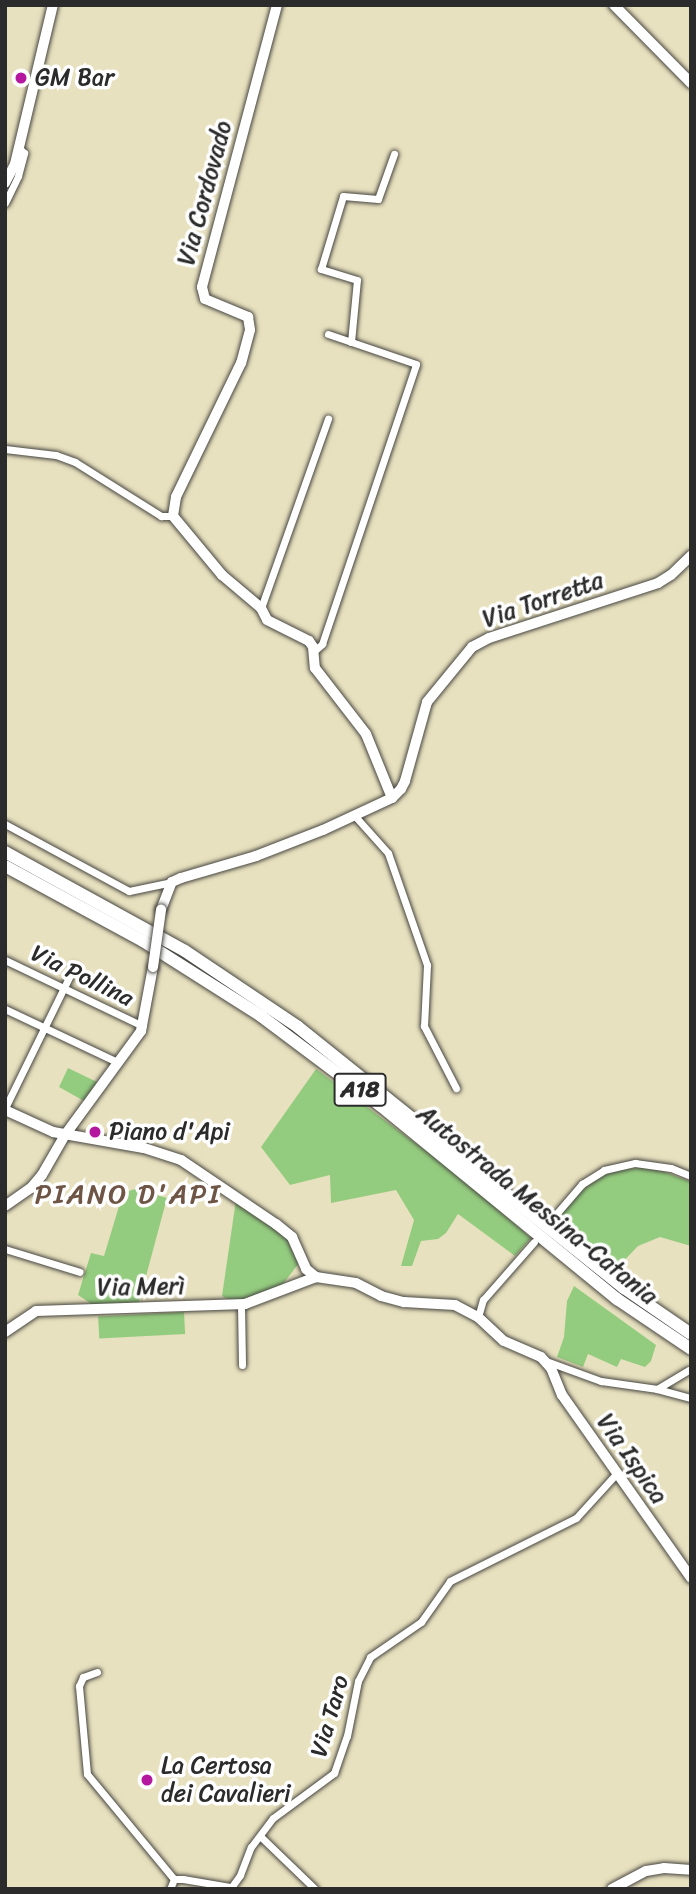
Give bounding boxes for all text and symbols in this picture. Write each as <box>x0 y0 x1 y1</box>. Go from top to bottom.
place label: GM Bar <box>35 64 114 92</box>
marker: GM Bar <box>13 70 29 86</box>
street label: Via Cordovado <box>172 117 238 269</box>
street label: Via Torretta <box>479 566 607 634</box>
street label: Via Pollina <box>26 939 138 1013</box>
road number: A18 <box>332 1070 388 1110</box>
street label: Autostrada Messina-Catania <box>410 1099 664 1311</box>
place label: Piano d'Api <box>109 1118 230 1146</box>
marker: Piano d'Api <box>87 1124 103 1140</box>
district label: PIANO D'API <box>37 1177 219 1211</box>
street label: Via Merì <box>97 1272 185 1302</box>
street label: Via Ispica <box>591 1409 673 1509</box>
street label: Via Taro <box>305 1671 355 1761</box>
place label: La Certosa dei Cavalieri <box>161 1752 291 1808</box>
marker: La Certosa dei Cavalieri <box>139 1772 155 1788</box>

